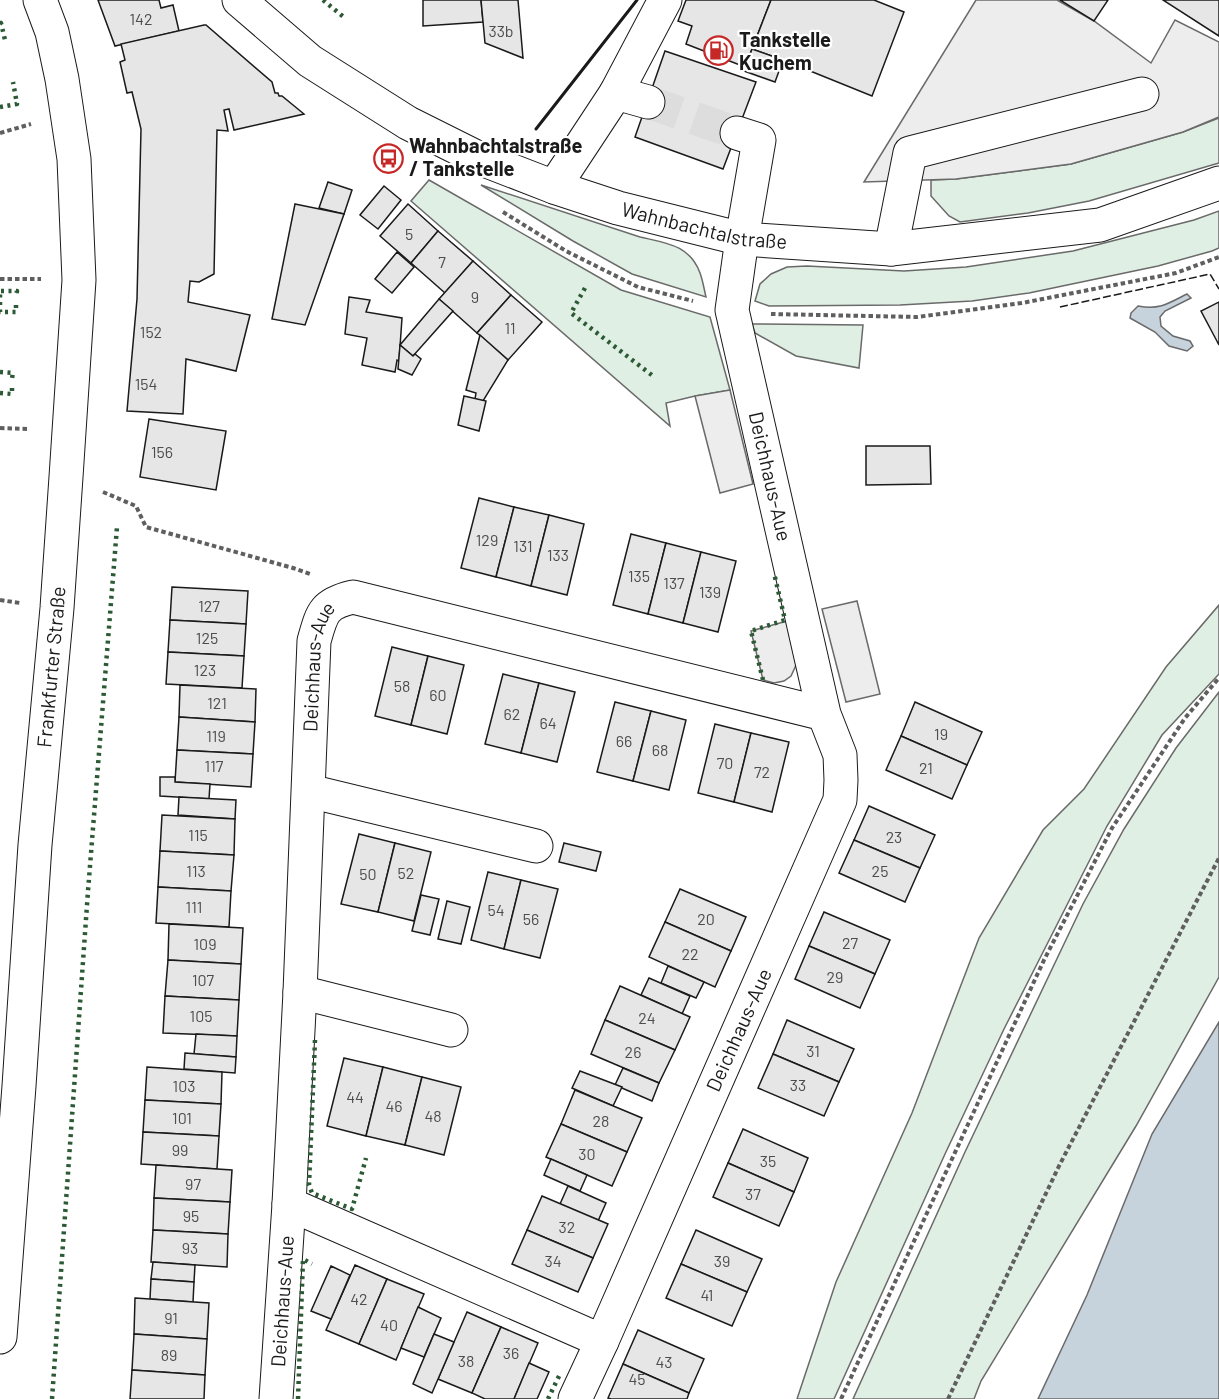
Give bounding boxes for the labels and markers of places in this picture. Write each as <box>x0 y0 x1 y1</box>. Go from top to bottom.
place label: Tankstelle Kuchem <box>739 27 831 74</box>
fuel station icon: Tankstelle Kuchem <box>702 35 734 67</box>
place label: Wahnbachtalstraße / Tankstelle <box>409 133 583 180</box>
bus stop icon: Wahnbachtalstraße / Tankstelle <box>372 142 404 174</box>

